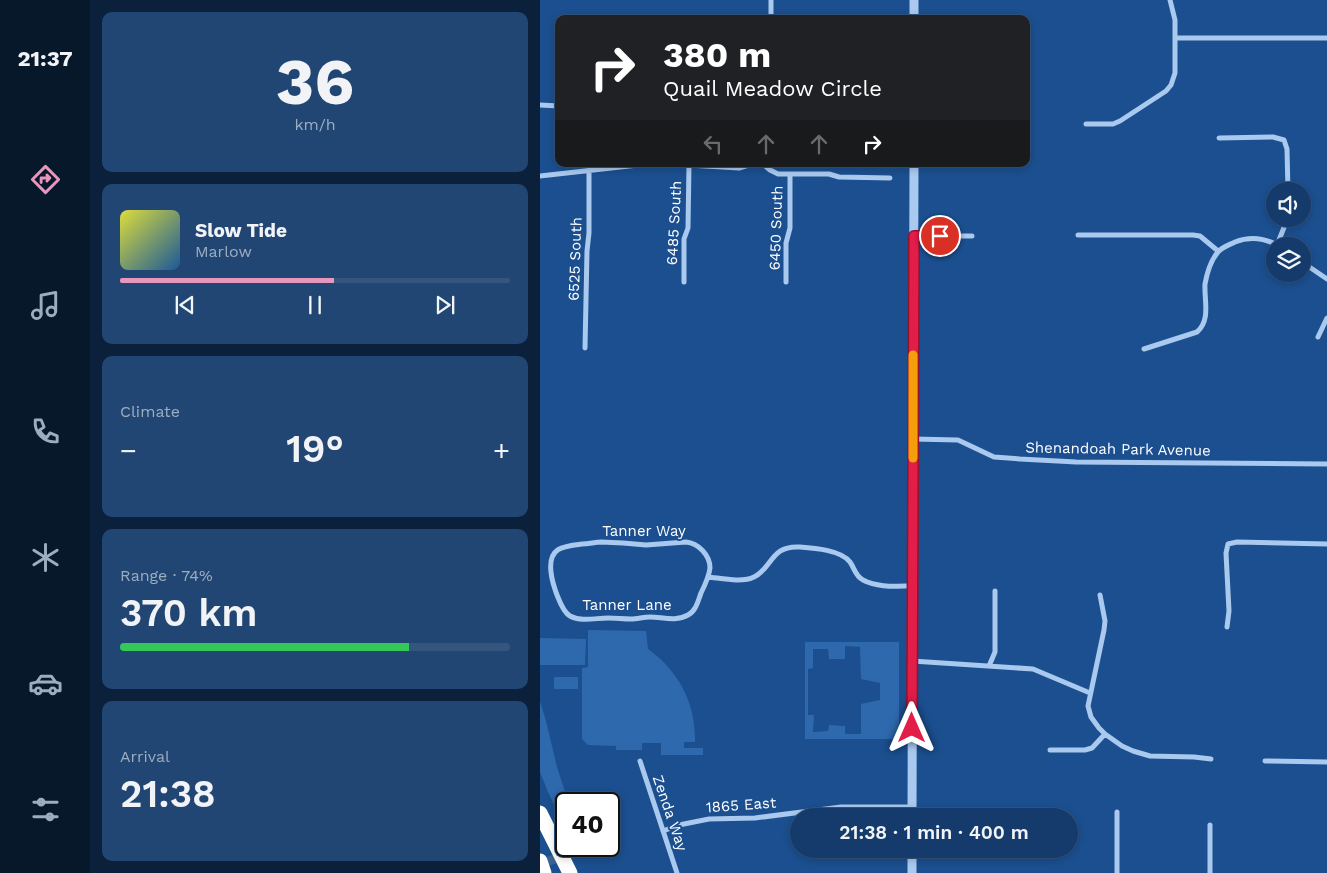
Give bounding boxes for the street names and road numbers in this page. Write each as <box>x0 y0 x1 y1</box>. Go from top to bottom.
street label: 6485 South <box>663 180 685 266</box>
street label: 6450 South <box>766 185 786 271</box>
street label: 6525 South <box>565 217 585 301</box>
street label: Shenandoah Park Avenue <box>1025 438 1211 460</box>
street label: Tanner Way <box>602 522 686 540</box>
street label: Tanner Lane <box>582 596 672 614</box>
street label: Zenda Way <box>649 773 691 853</box>
street label: 1865 East <box>705 794 777 816</box>

